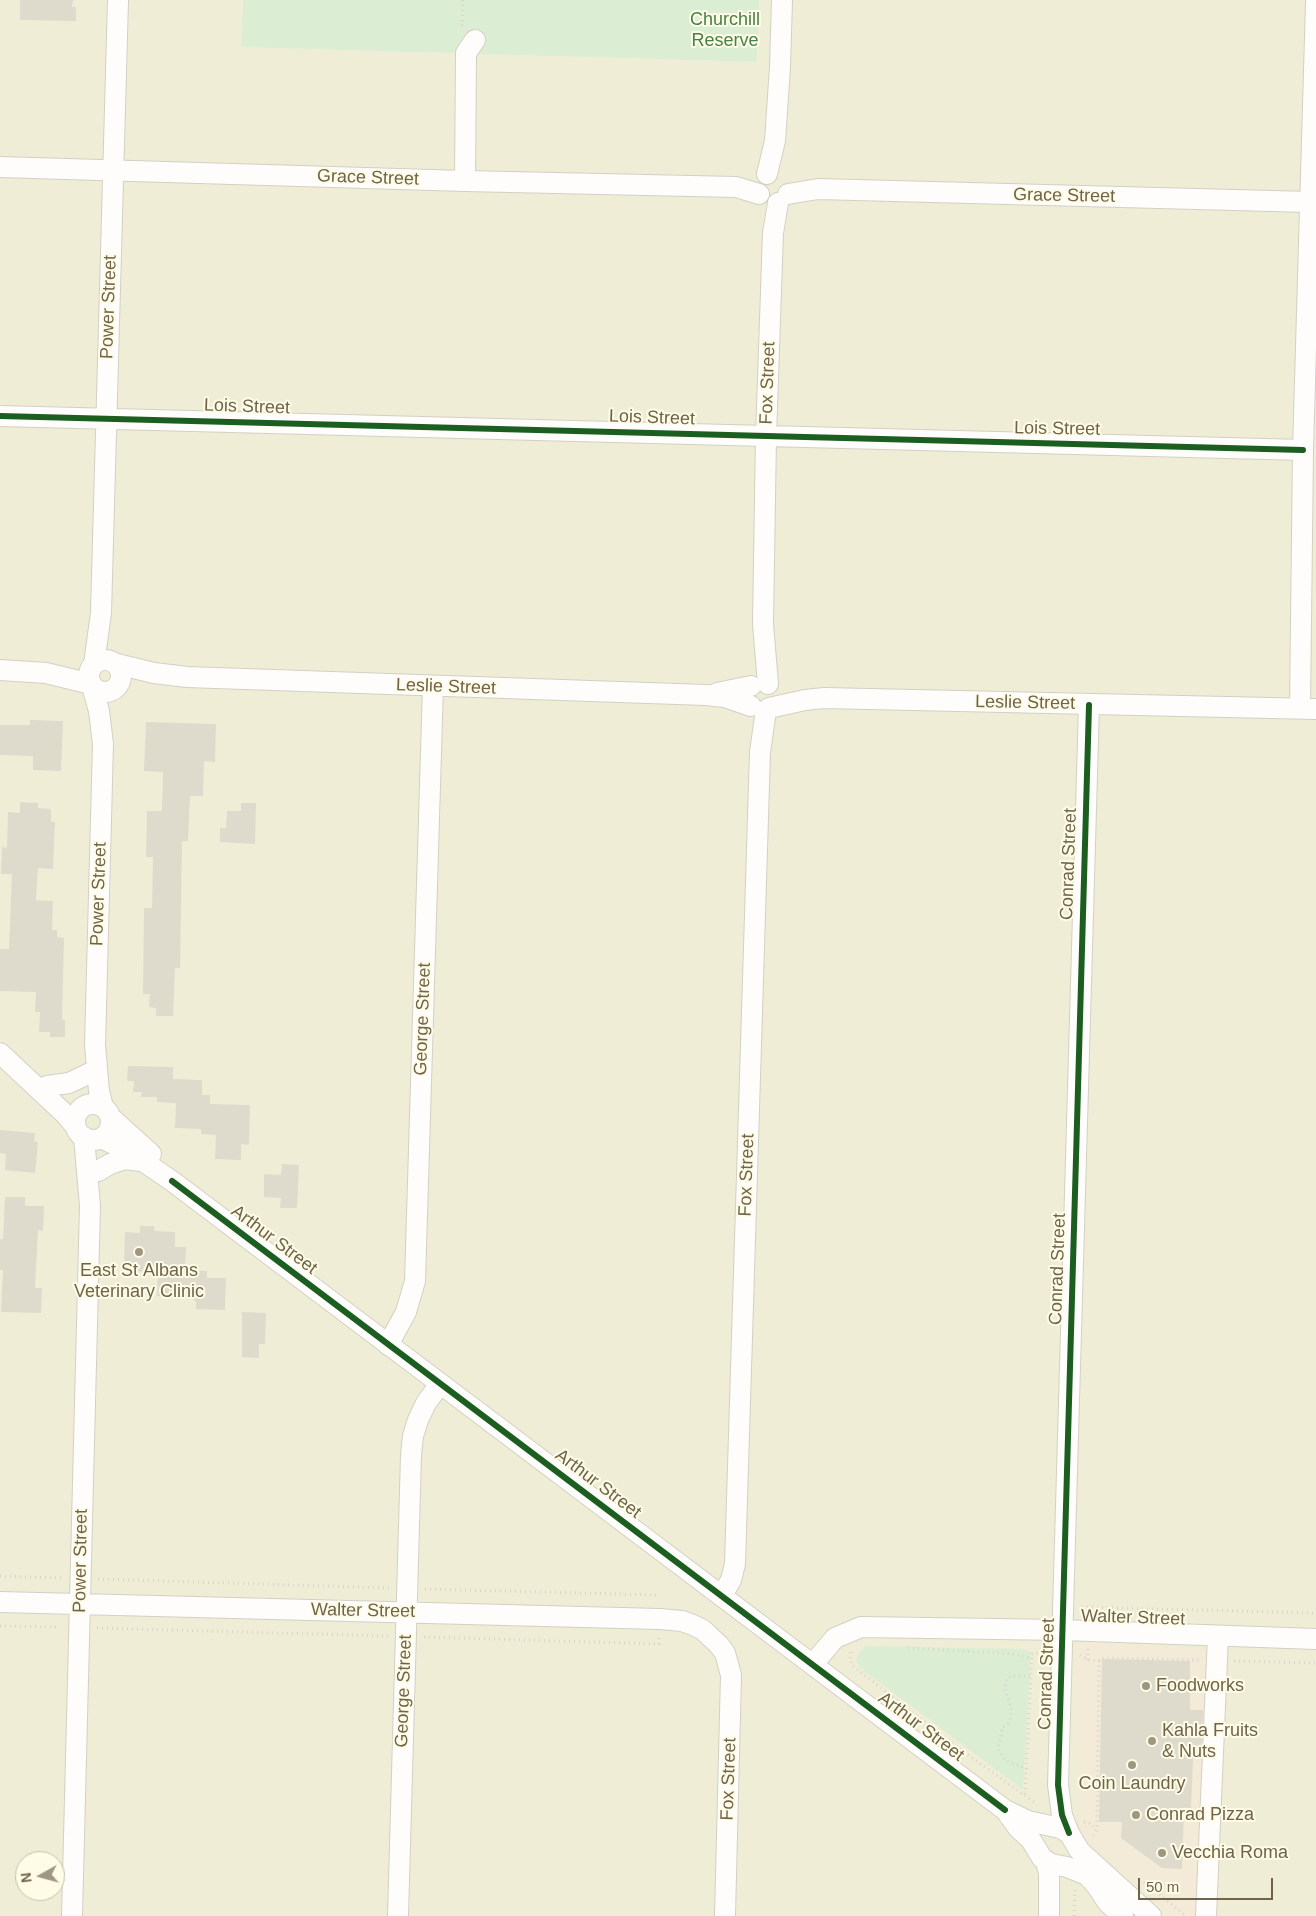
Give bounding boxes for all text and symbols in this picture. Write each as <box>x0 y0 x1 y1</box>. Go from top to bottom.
park label: Churchill Reserve <box>690 9 760 52</box>
street label: Grace Street <box>317 165 419 191</box>
street label: Grace Street <box>1013 184 1115 208</box>
street label: Power Street <box>96 255 122 359</box>
street label: Fox Street <box>756 341 780 425</box>
street label: Lois Street <box>204 395 290 419</box>
street label: Lois Street <box>609 406 695 430</box>
street label: Lois Street <box>1014 417 1100 441</box>
street label: Leslie Street <box>396 674 496 700</box>
street label: Leslie Street <box>975 691 1075 715</box>
street label: Conrad Street <box>1056 808 1082 920</box>
street label: Power Street <box>86 842 112 946</box>
street label: George Street <box>410 962 436 1076</box>
street label: Fox Street <box>735 1133 759 1217</box>
street label: Arthur Street <box>227 1201 321 1279</box>
street label: Conrad Street <box>1045 1213 1071 1325</box>
marker: East St Albans Veterinary Clinic <box>133 1246 145 1258</box>
place label: East St Albans Veterinary Clinic <box>74 1260 204 1302</box>
street label: Arthur Street <box>551 1445 645 1523</box>
street label: Power Street <box>69 1509 93 1613</box>
street label: Walter Street <box>311 1599 415 1623</box>
street label: Walter Street <box>1080 1605 1186 1631</box>
street label: Conrad Street <box>1034 1618 1060 1730</box>
street label: George Street <box>391 1634 417 1748</box>
place label: Foodworks <box>1156 1675 1244 1697</box>
marker: Foodworks <box>1140 1680 1152 1692</box>
street label: Arthur Street <box>874 1688 968 1766</box>
place label: Kahla Fruits & Nuts <box>1162 1720 1258 1762</box>
marker: Kahla Fruits & Nuts <box>1146 1735 1158 1747</box>
street label: Fox Street <box>717 1737 741 1821</box>
marker: Coin Laundry <box>1126 1759 1138 1771</box>
place label: Coin Laundry <box>1078 1773 1186 1795</box>
place label: Conrad Pizza <box>1146 1804 1254 1826</box>
marker: Conrad Pizza <box>1130 1809 1142 1821</box>
place label: Vecchia Roma <box>1172 1842 1288 1864</box>
marker: Vecchia Roma <box>1156 1847 1168 1859</box>
north arrow <box>15 1851 65 1901</box>
scale bar <box>1141 1868 1276 1900</box>
text: N <box>18 1872 35 1884</box>
text: 50 m <box>1146 1878 1179 1895</box>

